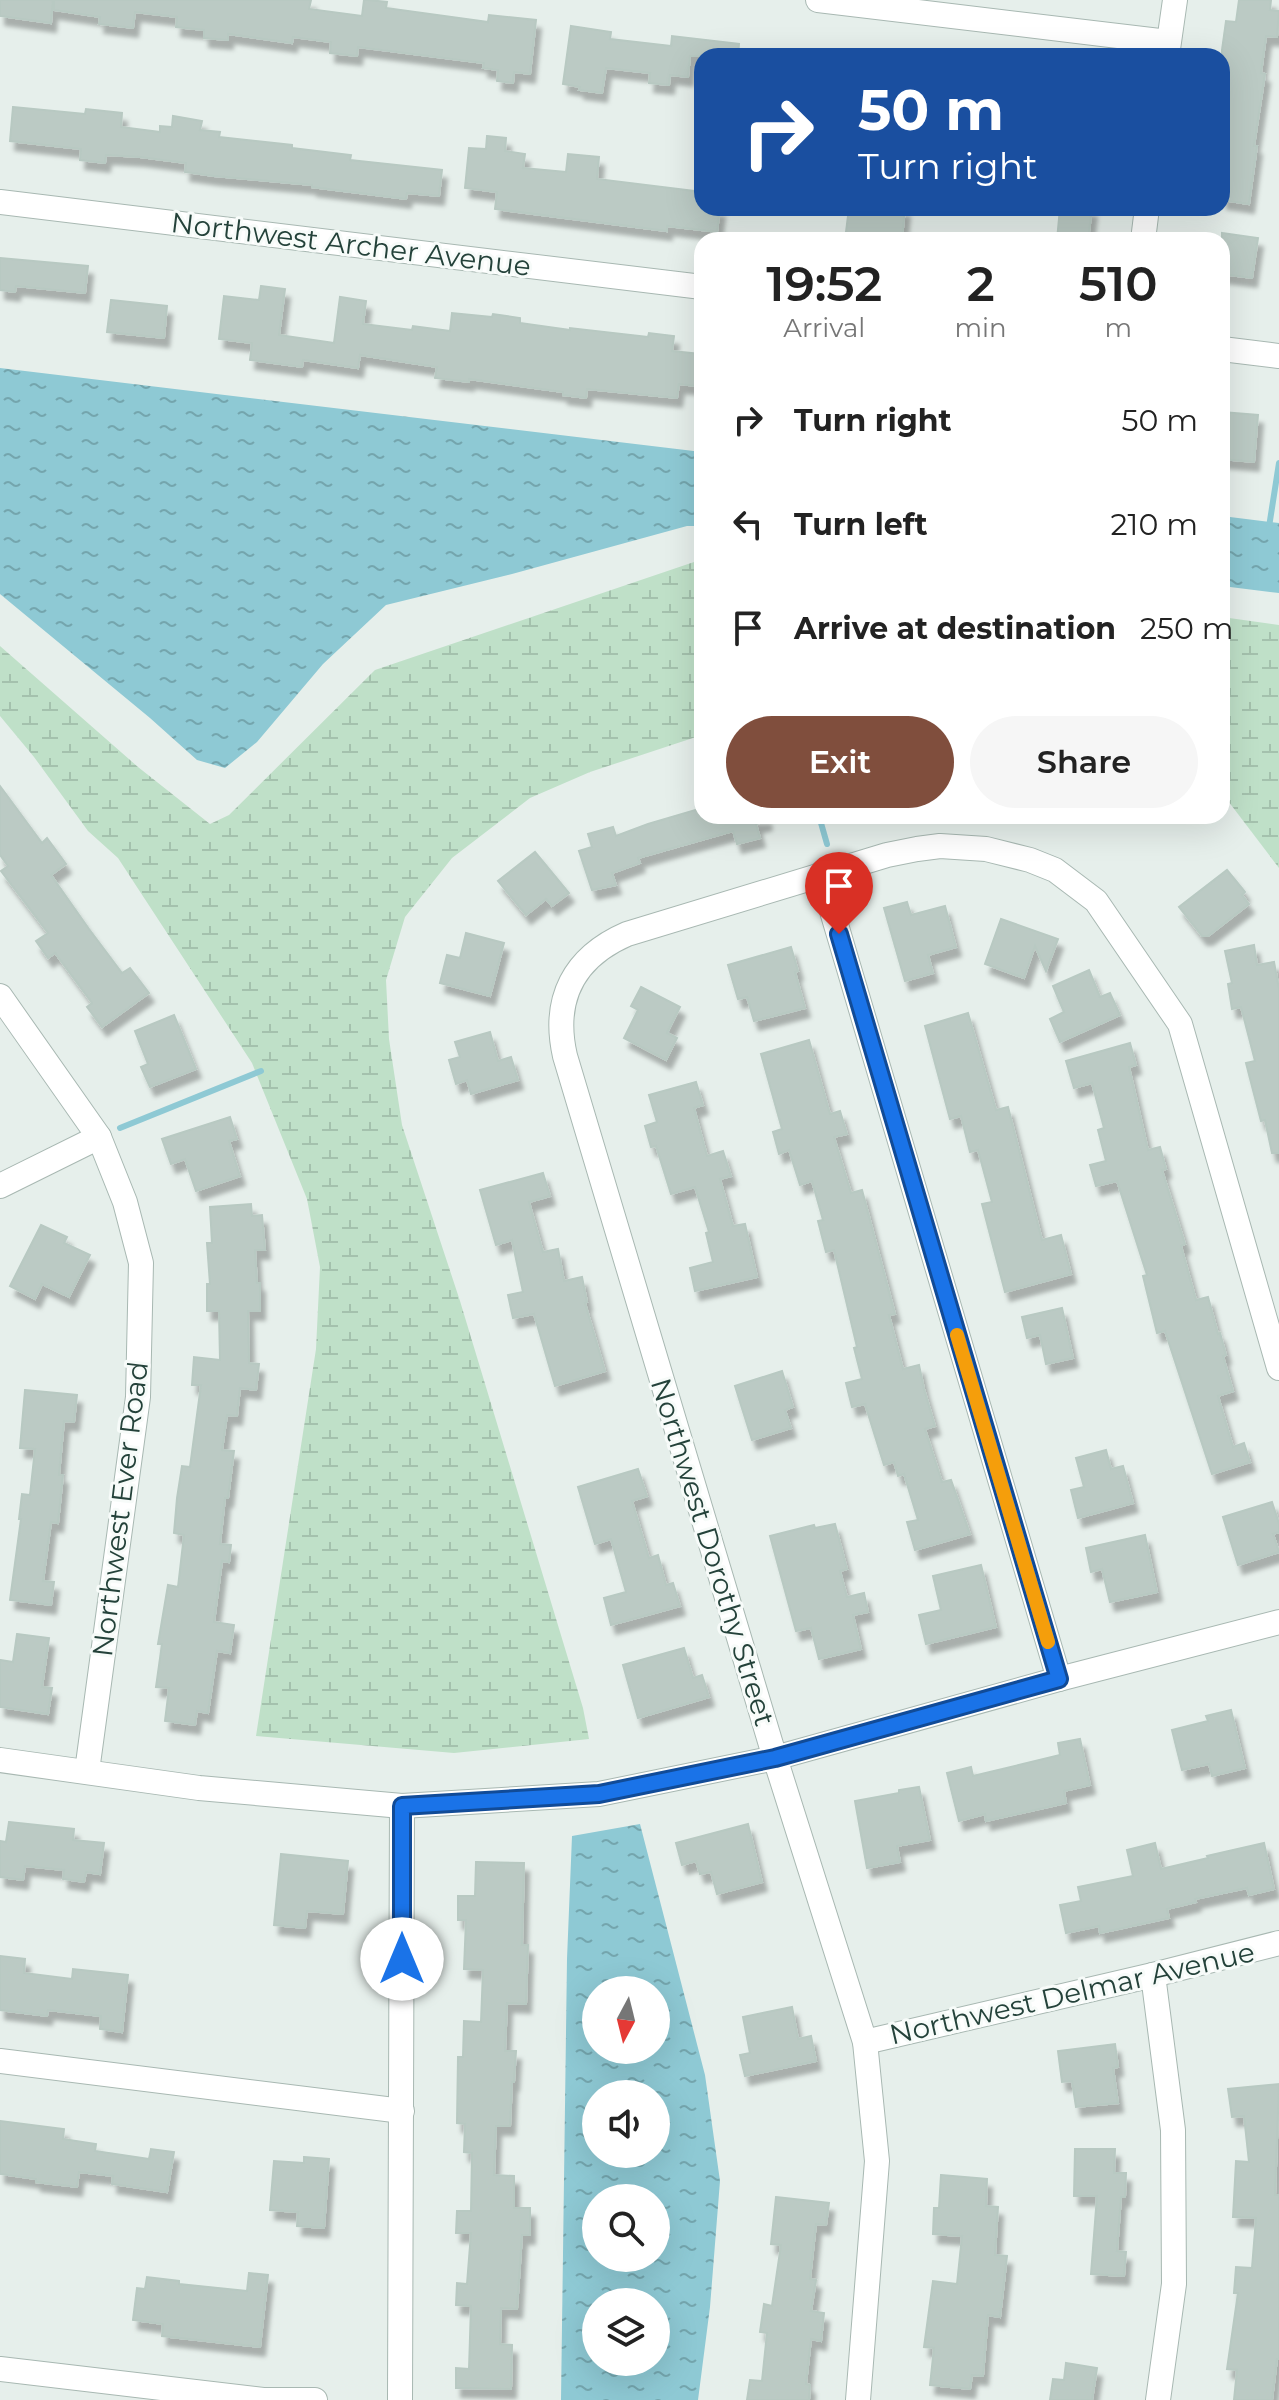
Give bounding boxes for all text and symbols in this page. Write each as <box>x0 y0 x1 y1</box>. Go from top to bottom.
text: 50 m <box>858 76 1004 144</box>
icon: right <box>726 80 830 184</box>
text: Turn right <box>858 144 1038 188</box>
street label: Northwest Archer Avenue <box>169 205 533 283</box>
text: 19:52 <box>766 255 882 313</box>
text: 2 <box>967 255 995 313</box>
text: 510 <box>1079 255 1158 313</box>
text: Arrival <box>783 312 865 344</box>
text: min <box>955 312 1007 344</box>
text: m <box>1105 312 1132 344</box>
icon: right <box>726 398 770 442</box>
text: Turn right <box>794 402 951 439</box>
text: 50 m <box>1121 402 1198 439</box>
icon: left <box>726 502 770 546</box>
text: Turn left <box>794 506 927 543</box>
text: 210 m <box>1111 506 1198 543</box>
icon: arrive <box>726 606 770 650</box>
text: Arrive at destination <box>794 610 1116 647</box>
text: 250 m <box>1140 610 1234 647</box>
button: Exit <box>726 716 954 808</box>
button: Share <box>970 716 1198 808</box>
pin <box>805 852 873 934</box>
icon: arrive <box>817 864 861 908</box>
street label: Northwest Ever Road <box>85 1359 155 1659</box>
street label: Northwest Dorothy Street <box>644 1374 782 1730</box>
position arrow <box>360 1917 444 2001</box>
street label: Northwest Delmar Avenue <box>886 1934 1258 2052</box>
north arrow <box>582 1976 670 2064</box>
map controls <box>582 1976 670 2376</box>
button: sound <box>582 2080 670 2168</box>
button: search <box>582 2184 670 2272</box>
button: layers <box>582 2288 670 2376</box>

